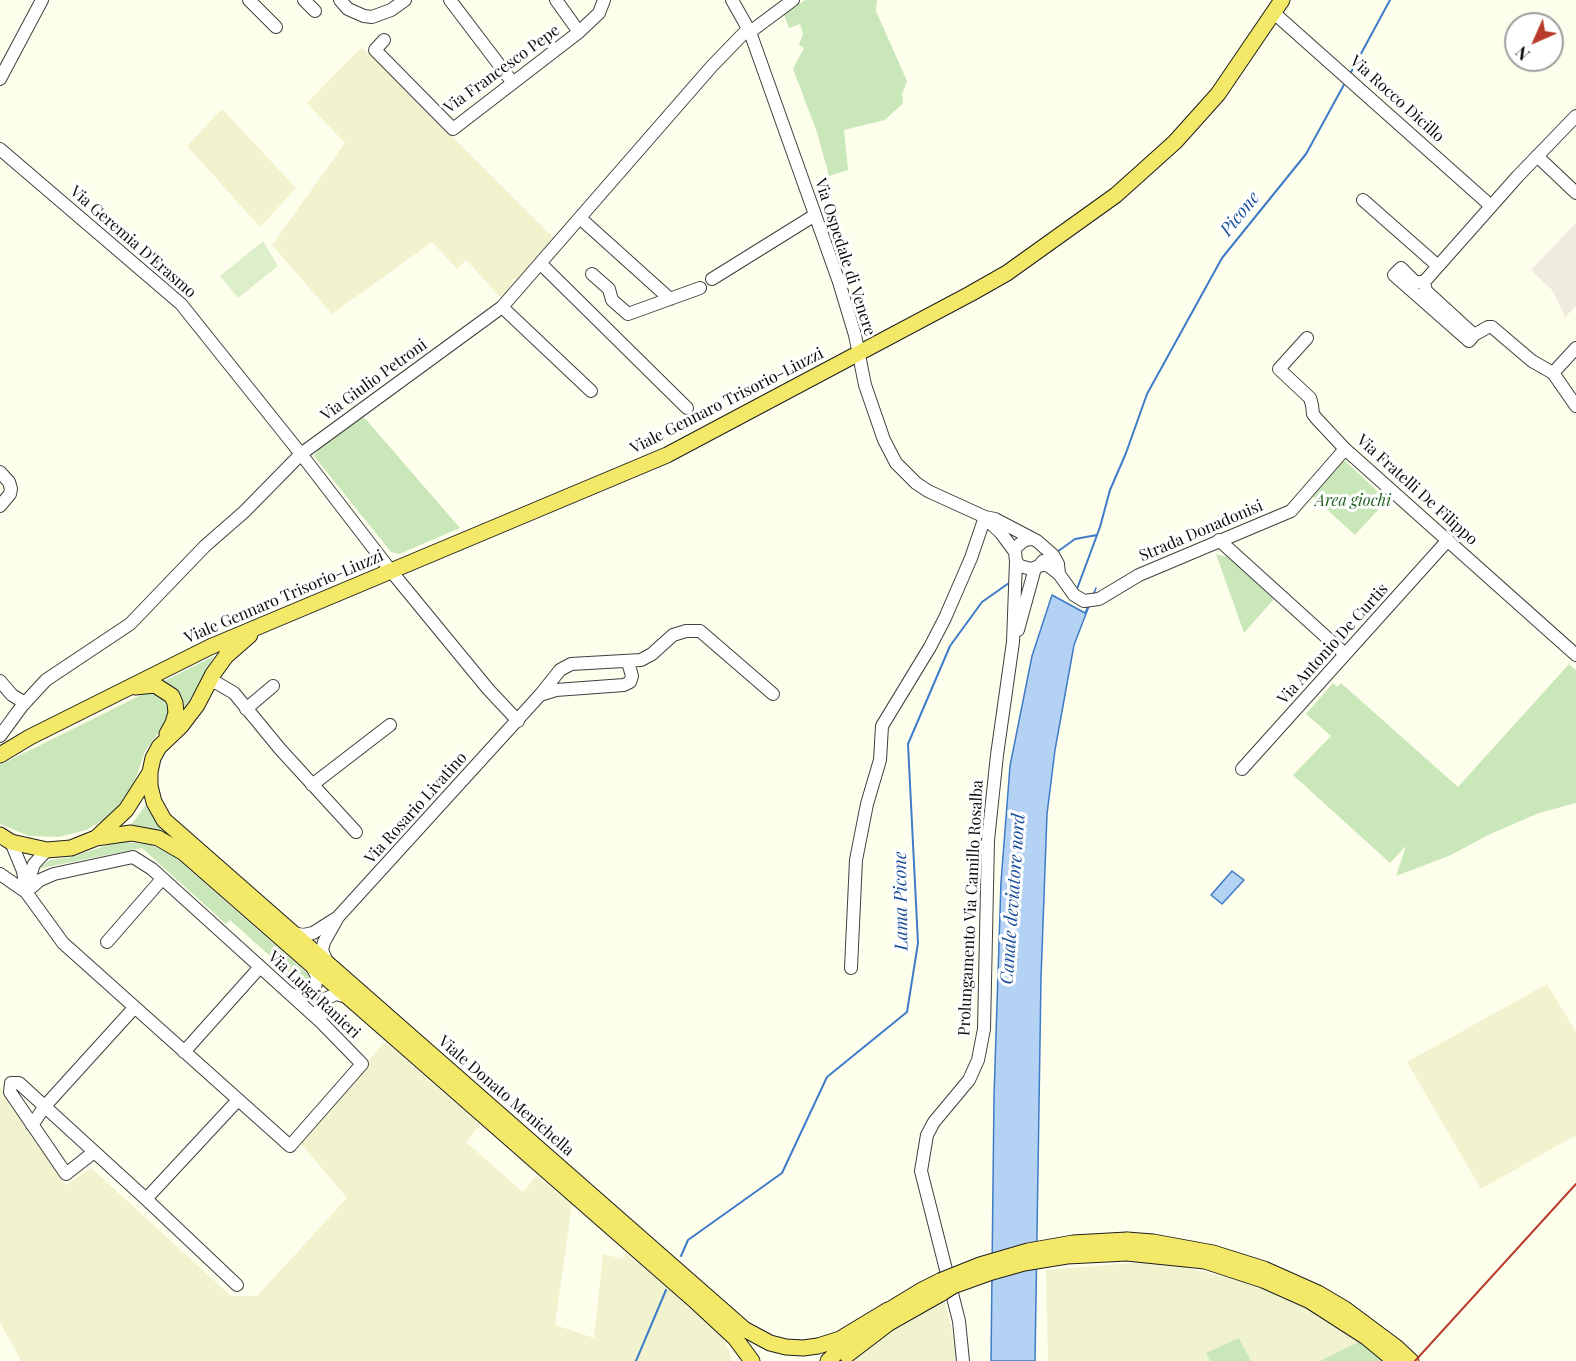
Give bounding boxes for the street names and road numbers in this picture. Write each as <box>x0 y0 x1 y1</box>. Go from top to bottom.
street label: Via Francesco Pepe <box>440 21 564 117</box>
street label: Via Rocco Dicillo <box>1346 52 1448 146</box>
street label: Via Ospedale di Venere <box>811 176 879 338</box>
street label: Via Geremia D'Erasmo <box>66 182 200 302</box>
street label: Via Giulio Petroni <box>317 335 431 425</box>
street label: Viale Gennaro Trisorio-Liuzzi <box>627 344 827 458</box>
street label: Via Fratelli De Filippo <box>1353 431 1481 549</box>
street label: Strada Donadonisi <box>1136 496 1266 566</box>
street label: Viale Gennaro Trisorio-Liuzzi <box>182 546 386 648</box>
street label: Via Antonio De Curtis <box>1274 580 1392 708</box>
street label: Via Rosario Livatino <box>361 748 471 868</box>
street label: Prolungamento Via Camillo Rosalba <box>955 780 987 1036</box>
street label: Via Luigi Ranieri <box>264 947 364 1043</box>
street label: Viale Donato Menichella <box>434 1032 578 1160</box>

